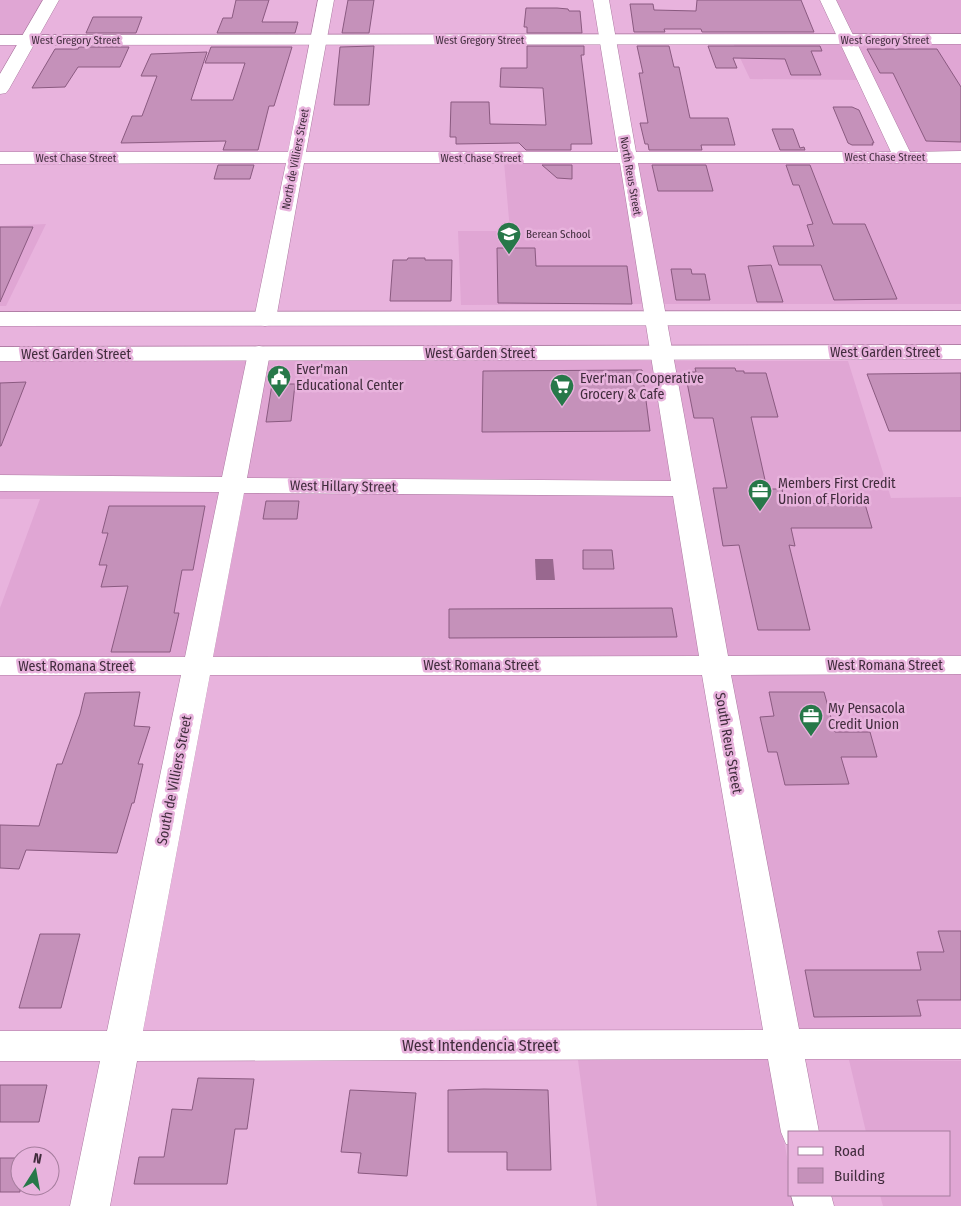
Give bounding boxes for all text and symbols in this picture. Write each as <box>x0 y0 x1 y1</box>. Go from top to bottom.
street label: West Gregory Street <box>32 34 121 47</box>
street label: West Gregory Street <box>436 34 525 47</box>
street label: West Gregory Street <box>841 34 930 47</box>
street label: North de Villiers Street <box>279 107 312 211</box>
street label: North Reus Street <box>617 136 644 217</box>
street label: West Chase Street <box>845 151 926 164</box>
street label: West Chase Street <box>36 152 117 165</box>
street label: West Chase Street <box>441 152 522 165</box>
school or university icon: Berean School <box>496 221 522 255</box>
place label: Berean School <box>526 228 591 241</box>
street label: West Garden Street <box>830 344 940 361</box>
street label: West Garden Street <box>425 345 535 362</box>
street label: West Garden Street <box>21 346 131 363</box>
place label: Ever'man Educational Center <box>296 361 404 394</box>
public building icon: Ever'man Educational Center <box>266 364 292 398</box>
place label: Ever'man Cooperative Grocery & Cafe <box>580 370 704 403</box>
supermarket icon: Ever'man Cooperative Grocery & Cafe <box>549 373 575 407</box>
place label: Members First Credit Union of Florida <box>778 475 896 508</box>
street label: West Hillary Street <box>290 477 397 496</box>
office icon: Members First Credit Union of Florida <box>747 478 773 512</box>
street label: West Romana Street <box>423 657 539 674</box>
street label: West Romana Street <box>827 657 943 674</box>
street label: West Romana Street <box>18 658 134 675</box>
street label: South Reus Street <box>711 691 746 795</box>
place label: My Pensacola Credit Union <box>828 700 905 733</box>
office icon: My Pensacola Credit Union <box>798 703 824 737</box>
street label: South de Villiers Street <box>154 714 195 846</box>
street label: West Intendencia Street <box>402 1036 559 1055</box>
legend <box>788 1131 951 1196</box>
text: Road <box>834 1142 865 1160</box>
north arrow <box>10 1146 60 1196</box>
text: N <box>32 1150 43 1168</box>
text: Building <box>834 1167 885 1185</box>

